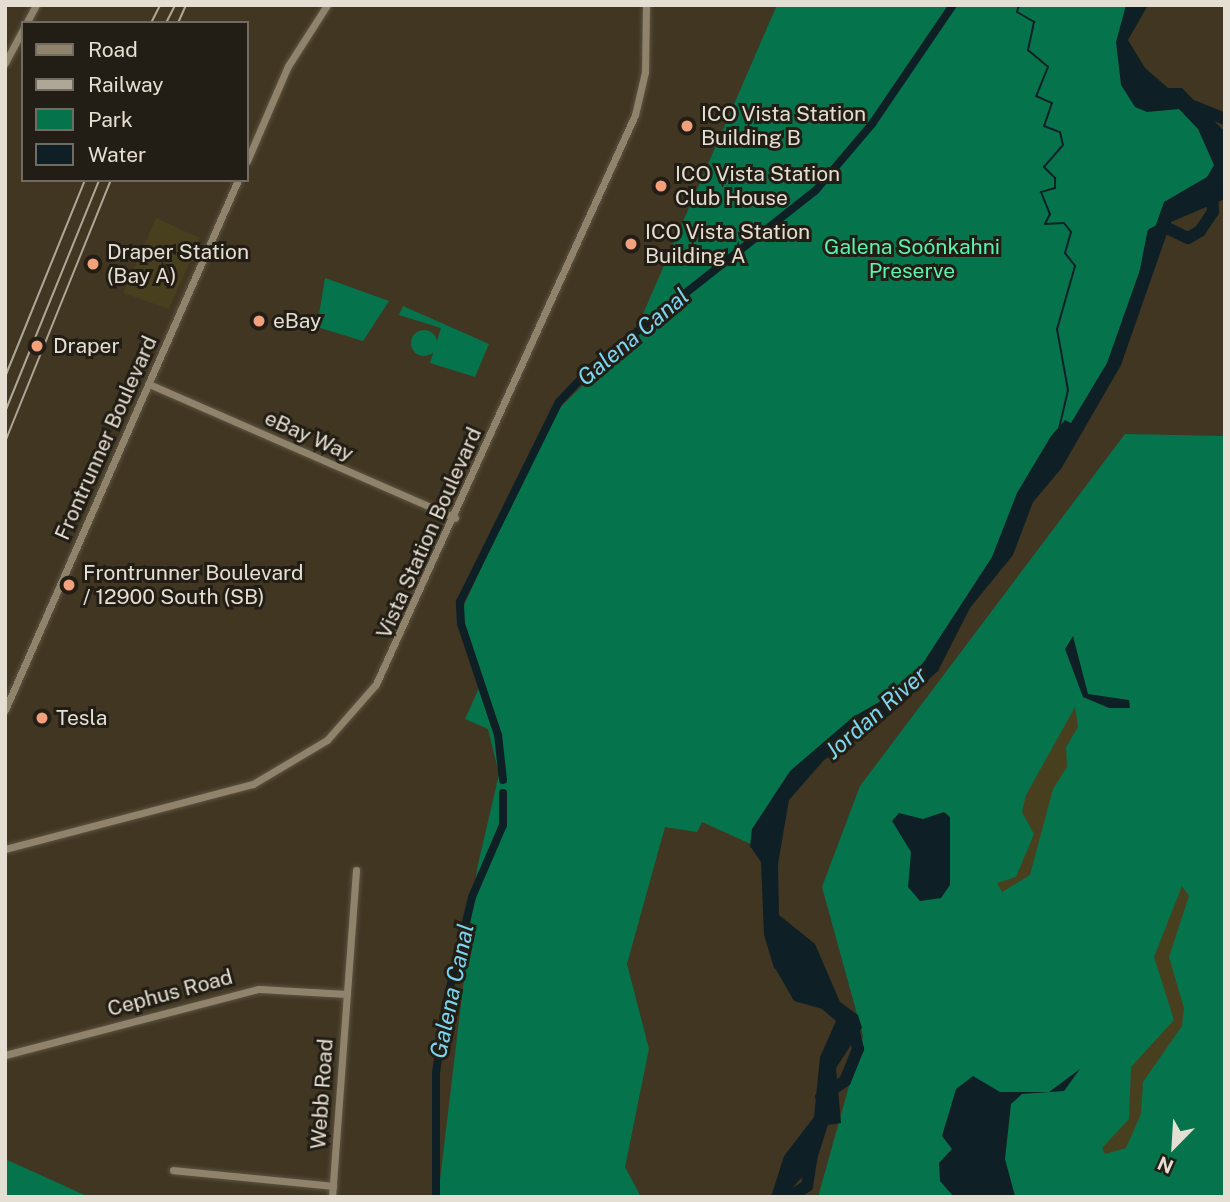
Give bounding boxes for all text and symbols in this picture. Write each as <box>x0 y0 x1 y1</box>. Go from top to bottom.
legend <box>21 21 248 182</box>
text: Road <box>88 37 138 62</box>
text: Railway <box>88 72 164 97</box>
place label: ICO Vista Station Building B <box>701 101 867 151</box>
text: Park <box>88 107 133 132</box>
marker: ICO Vista Station Building B <box>679 118 695 134</box>
text: Water <box>88 142 146 167</box>
place label: ICO Vista Station Club House <box>675 161 841 211</box>
marker: ICO Vista Station Club House <box>653 178 669 194</box>
place label: ICO Vista Station Building A <box>645 219 811 269</box>
park label: Galena Soónkahni Preserve <box>824 234 1000 284</box>
marker: ICO Vista Station Building A <box>623 236 639 252</box>
place label: Draper Station (Bay A) <box>107 239 249 289</box>
marker: Draper Station (Bay A) <box>85 256 101 272</box>
water label: Galena Canal <box>572 282 694 392</box>
place label: eBay <box>273 308 321 334</box>
marker: eBay <box>251 313 267 329</box>
street label: Frontrunner Boulevard <box>50 332 162 544</box>
place label: Draper <box>53 333 120 359</box>
marker: Draper <box>27 336 47 356</box>
street label: eBay Way <box>260 405 358 467</box>
street label: Vista Station Boulevard <box>371 424 487 642</box>
place label: Frontrunner Boulevard / 12900 South (SB) <box>83 560 304 610</box>
marker: Frontrunner Boulevard / 12900 South (SB) <box>61 577 77 593</box>
water label: Jordan River <box>819 661 933 765</box>
place label: Tesla <box>56 705 107 731</box>
marker: Tesla <box>34 710 50 726</box>
water label: Galena Canal <box>424 921 480 1061</box>
street label: Cephus Road <box>105 964 235 1022</box>
street label: Webb Road <box>306 1038 338 1150</box>
north arrow <box>1139 1111 1209 1181</box>
text: N <box>1154 1152 1177 1178</box>

